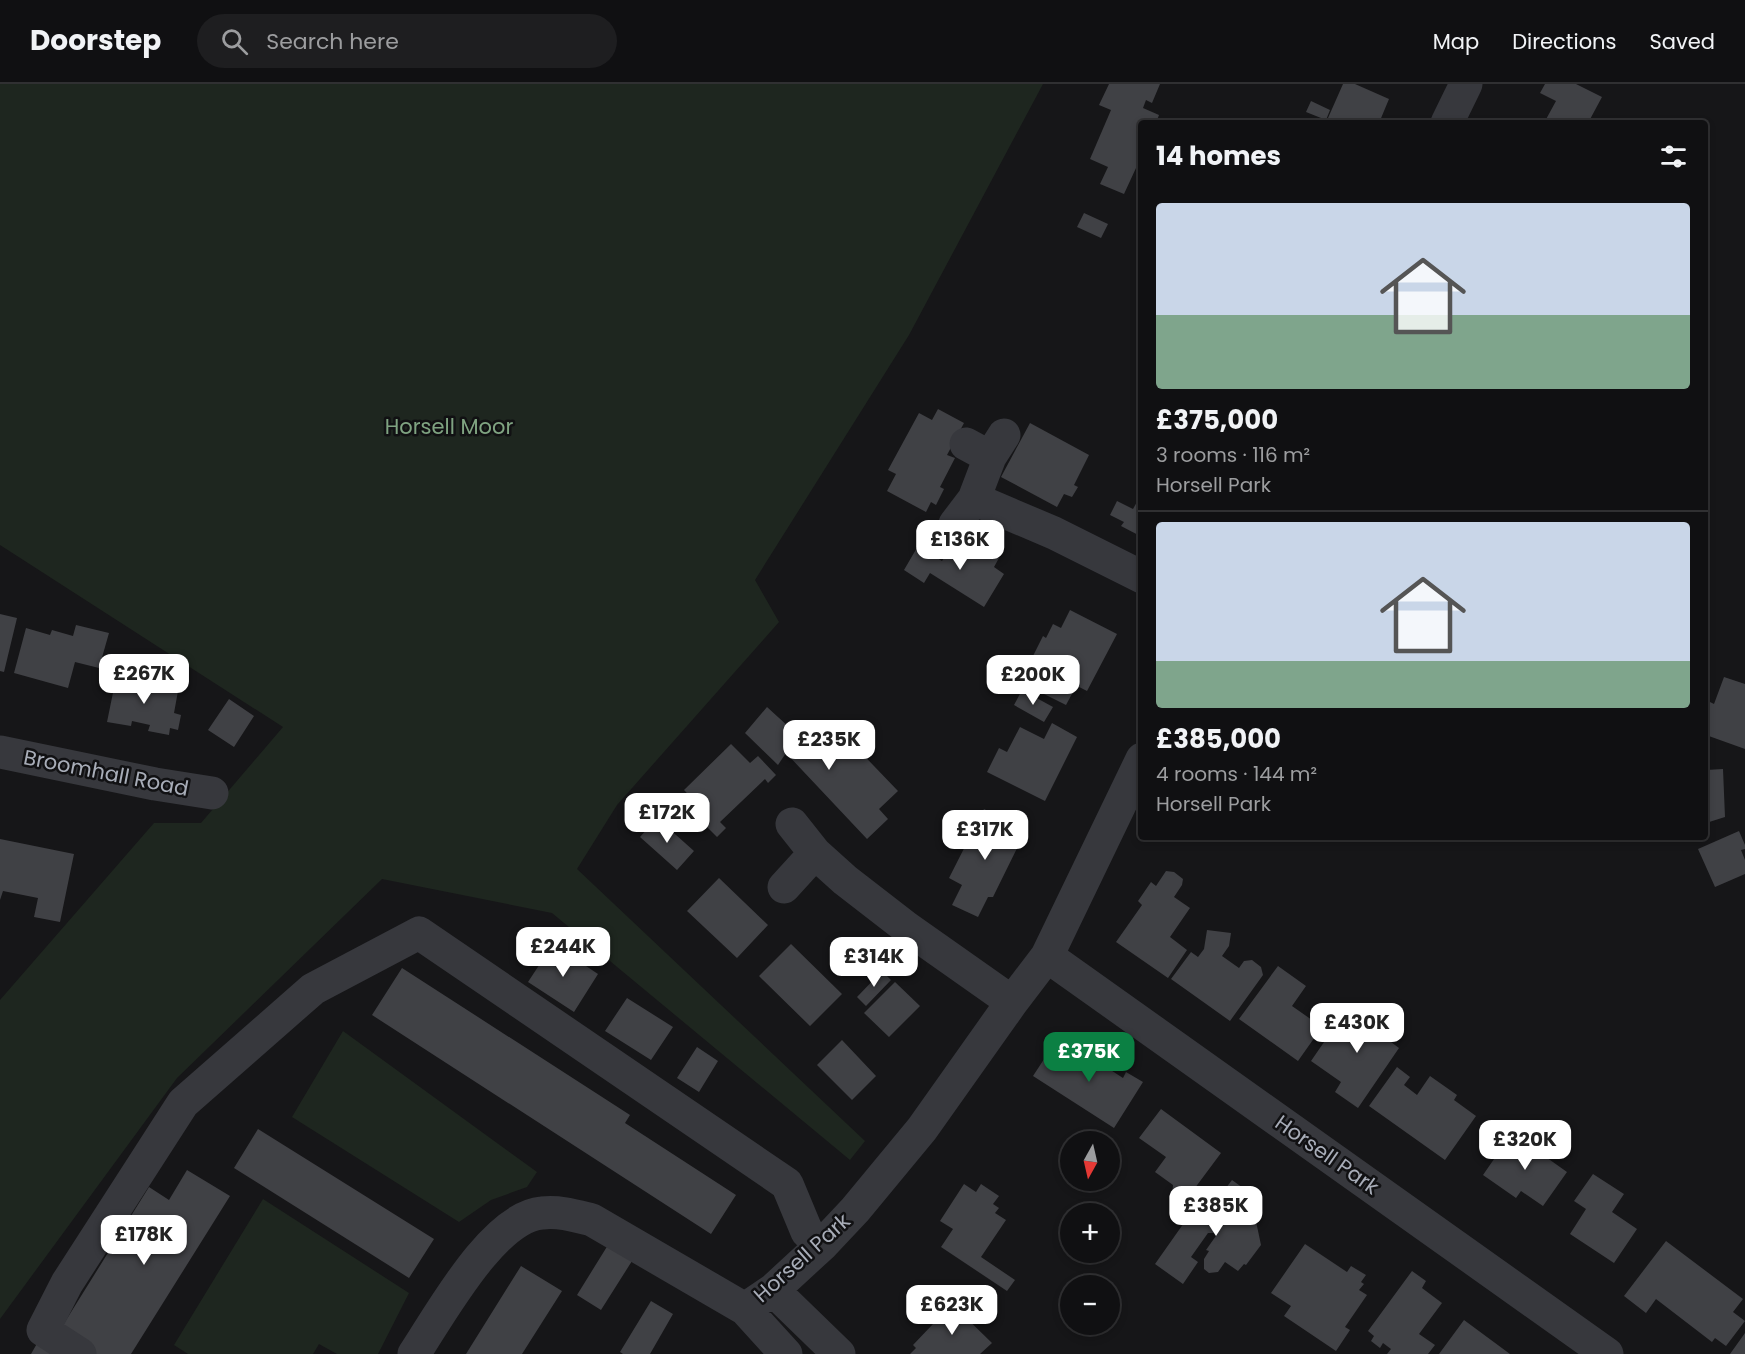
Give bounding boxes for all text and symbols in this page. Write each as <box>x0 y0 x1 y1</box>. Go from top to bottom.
search box <box>197 14 617 68</box>
text: Doorstep <box>30 21 161 60</box>
icon: search <box>218 25 251 58</box>
text: Search here <box>266 26 399 57</box>
text: Map <box>1433 27 1479 56</box>
text: Directions <box>1512 27 1616 56</box>
text: Saved <box>1649 27 1715 56</box>
text: 14 homes <box>1156 138 1281 174</box>
icon: filters <box>1657 140 1690 173</box>
icon: home <box>1369 242 1477 350</box>
text: £375,000 <box>1156 402 1278 438</box>
park label: Horsell Moor <box>385 412 513 441</box>
text: 3 rooms · 116 m² <box>1156 441 1310 469</box>
text: Horsell Park <box>1156 471 1271 499</box>
pin: £136K <box>918 520 1002 571</box>
text: £136K <box>930 525 990 553</box>
icon: home <box>1369 561 1477 669</box>
pin: £267K <box>102 654 186 705</box>
pin: £200K <box>991 655 1075 706</box>
text: £267K <box>113 659 175 687</box>
text: £200K <box>1001 660 1065 688</box>
pin: £235K <box>787 720 871 771</box>
text: £385,000 <box>1156 721 1281 757</box>
text: £235K <box>797 725 861 753</box>
street label: Broomhall Road <box>21 742 191 803</box>
text: 4 rooms · 144 m² <box>1156 760 1317 788</box>
text: Horsell Park <box>1156 790 1271 818</box>
pin: £172K <box>625 793 709 844</box>
text: £172K <box>639 798 695 826</box>
pin: £317K <box>943 810 1027 861</box>
text: £317K <box>956 815 1014 843</box>
pin: £244K <box>521 927 605 978</box>
text: £244K <box>530 932 596 960</box>
pin: £314K <box>832 937 916 988</box>
text: £314K <box>844 942 904 970</box>
pin: £430K <box>1315 1003 1399 1054</box>
text: £430K <box>1324 1008 1390 1036</box>
pin: £375K <box>1047 1032 1131 1083</box>
text: £375K <box>1058 1037 1121 1065</box>
street label: Horsell Park <box>1270 1108 1385 1201</box>
pin: £320K <box>1483 1120 1567 1171</box>
text: £320K <box>1493 1125 1557 1153</box>
north arrow <box>1060 1131 1120 1191</box>
map controls <box>1060 1131 1120 1335</box>
pin: £385K <box>1174 1186 1258 1237</box>
text: £385K <box>1183 1191 1249 1219</box>
button: + <box>1060 1203 1120 1263</box>
street label: Horsell Park <box>747 1206 856 1309</box>
pin: £178K <box>102 1215 186 1266</box>
text: £178K <box>115 1220 173 1248</box>
button: − <box>1060 1275 1120 1335</box>
pin: £623K <box>910 1285 994 1336</box>
text: £623K <box>920 1290 984 1318</box>

